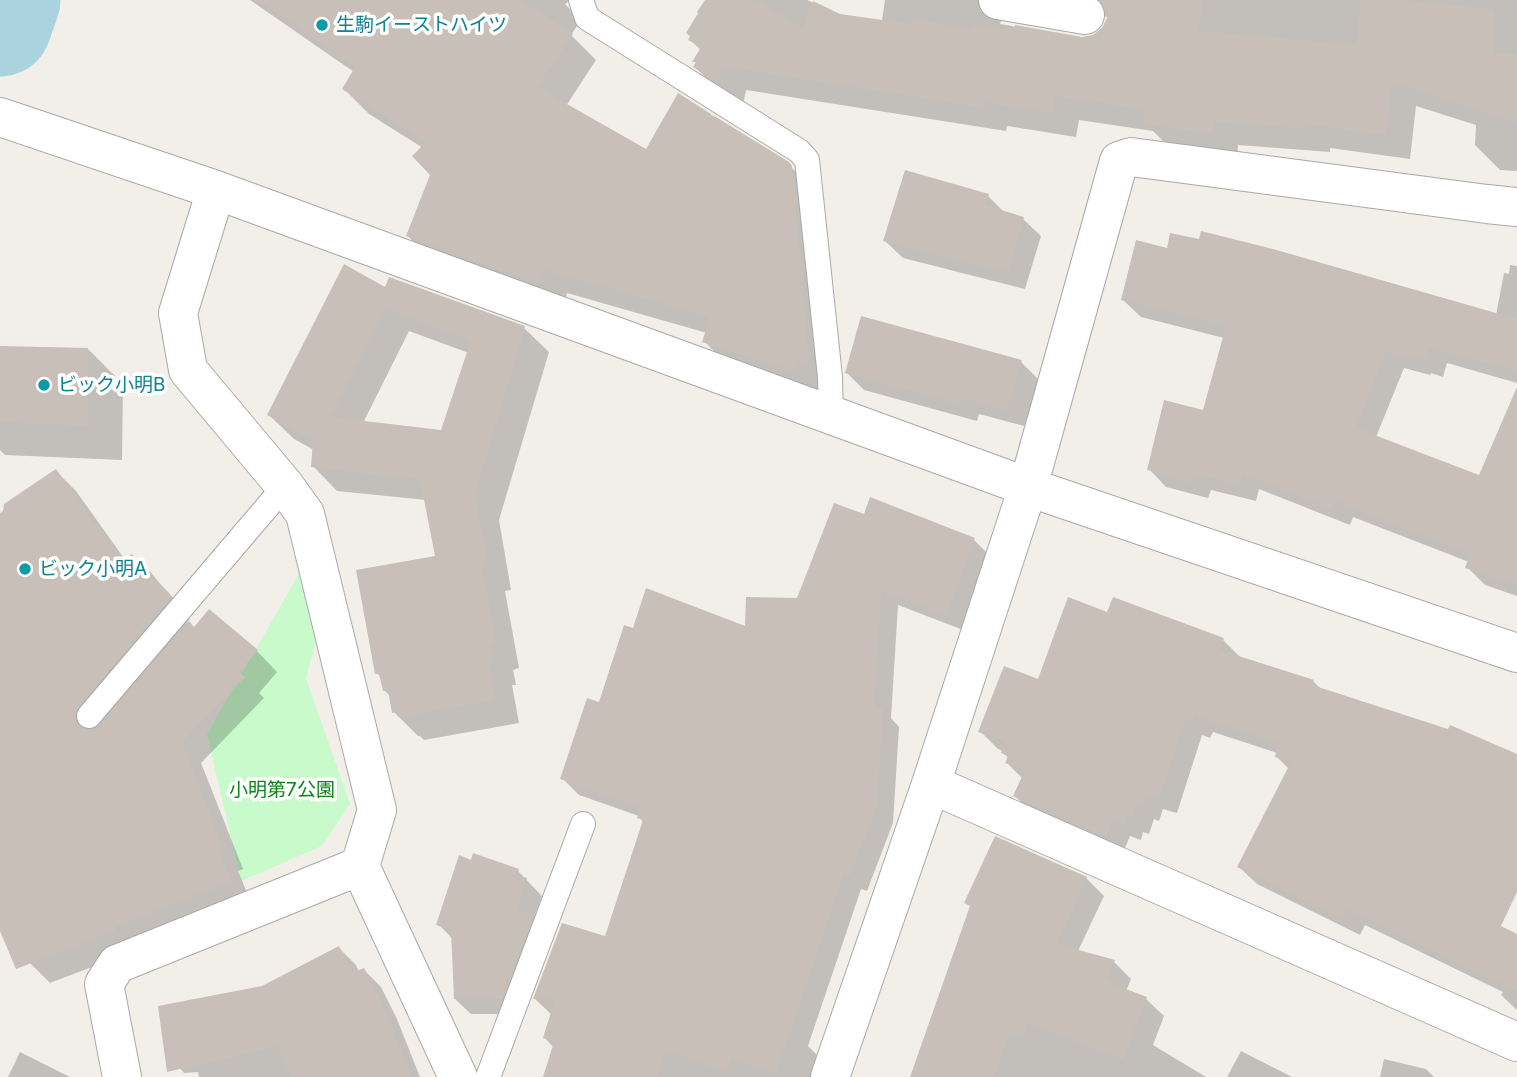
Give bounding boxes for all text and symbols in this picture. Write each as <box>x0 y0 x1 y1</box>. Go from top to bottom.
place label: 生駒イーストハイツ <box>336 14 507 36</box>
marker: 生駒イーストハイツ <box>314 17 330 33</box>
place label: ビック小明B <box>58 374 165 396</box>
marker: ビック小明B <box>36 377 52 393</box>
place label: ビック小明A <box>39 558 147 580</box>
marker: ビック小明A <box>17 561 33 577</box>
park label: 小明第7公園 <box>229 779 335 801</box>

